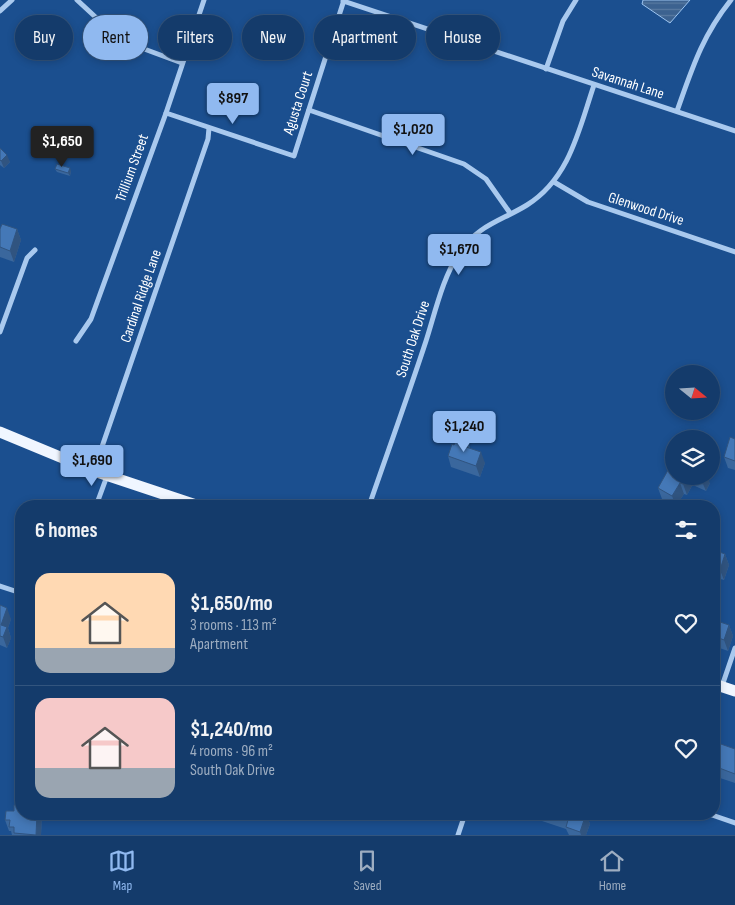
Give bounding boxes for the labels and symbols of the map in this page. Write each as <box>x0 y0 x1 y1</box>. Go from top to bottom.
street label: Savannah Lane <box>590 62 666 104</box>
street label: Agusta Court <box>279 68 317 138</box>
pin: $897 <box>203 82 263 125</box>
pin: $1,020 <box>372 114 454 156</box>
pin: $1,650 <box>21 126 103 168</box>
street label: Trillium Street <box>111 131 153 204</box>
street label: Glenwood Drive <box>606 188 686 230</box>
pin: $1,670 <box>418 234 500 276</box>
street label: Cardinal Ridge Lane <box>116 247 166 345</box>
street label: South Oak Drive <box>392 298 434 380</box>
north arrow <box>665 365 720 420</box>
pin: $1,240 <box>423 410 505 453</box>
pin: $1,690 <box>51 444 133 487</box>

